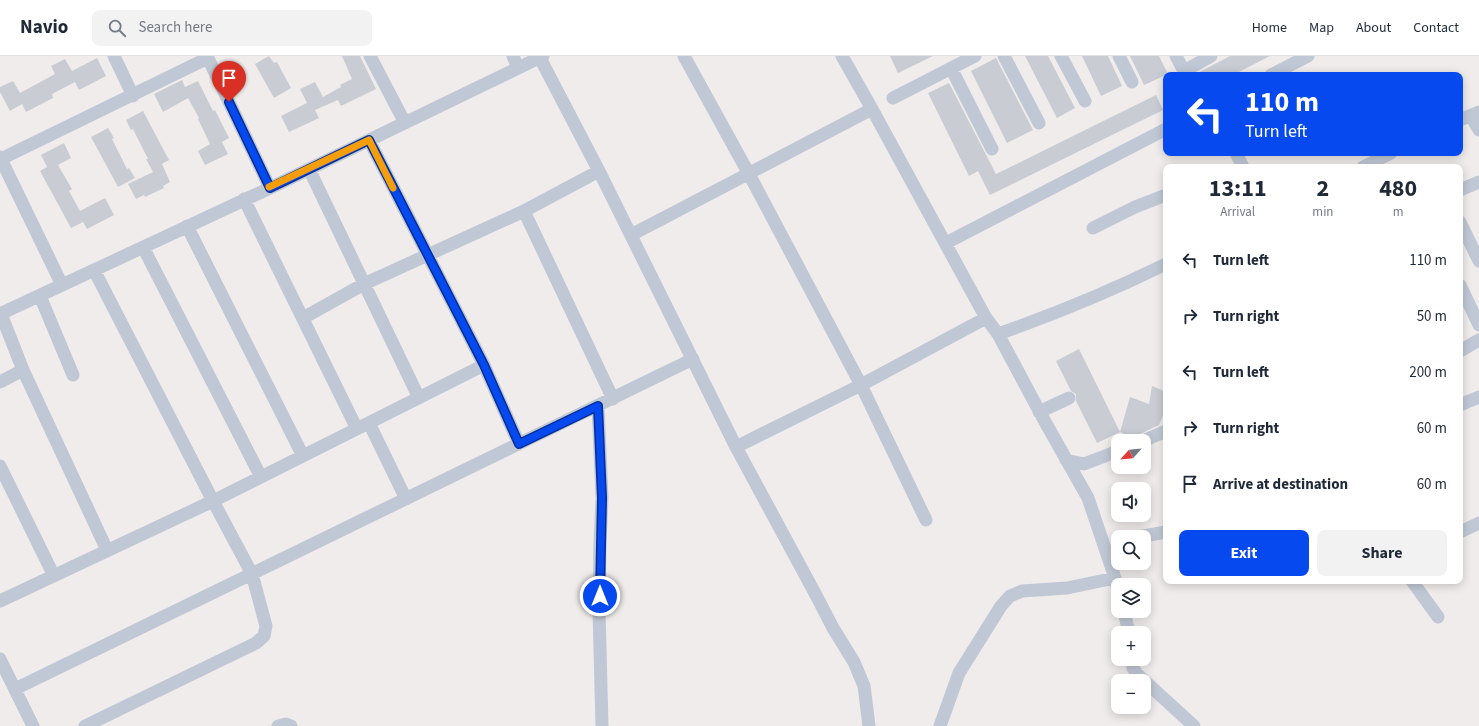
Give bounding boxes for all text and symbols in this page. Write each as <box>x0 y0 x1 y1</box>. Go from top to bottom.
search box <box>92 10 372 46</box>
text: Navio <box>20 14 68 41</box>
icon: search <box>106 17 128 39</box>
text: Search here <box>138 17 212 38</box>
text: Home <box>1252 18 1287 38</box>
text: Map <box>1309 18 1334 38</box>
text: About <box>1356 18 1391 38</box>
text: Contact <box>1413 18 1459 38</box>
pin <box>212 61 246 102</box>
icon: arrive <box>218 67 240 89</box>
text: 110 m <box>1245 82 1319 122</box>
icon: left <box>1179 88 1231 140</box>
text: Turn left <box>1245 119 1307 144</box>
text: 13:11 <box>1209 171 1267 206</box>
text: 2 <box>1317 171 1329 206</box>
text: 480 <box>1379 171 1417 206</box>
text: Arrival <box>1220 203 1255 221</box>
text: min <box>1312 203 1333 221</box>
text: m <box>1393 203 1404 221</box>
icon: left <box>1179 249 1201 271</box>
text: Turn left <box>1213 250 1269 271</box>
text: 110 m <box>1409 250 1447 271</box>
icon: right <box>1179 305 1201 327</box>
text: Turn right <box>1213 306 1279 327</box>
text: 50 m <box>1417 306 1447 327</box>
icon: left <box>1179 361 1201 383</box>
text: Turn left <box>1213 362 1269 383</box>
text: 200 m <box>1409 362 1447 383</box>
icon: right <box>1179 417 1201 439</box>
text: Turn right <box>1213 418 1279 439</box>
text: 60 m <box>1417 418 1447 439</box>
north arrow <box>1111 434 1151 474</box>
map controls <box>1111 434 1151 714</box>
icon: arrive <box>1179 473 1201 495</box>
text: Arrive at destination <box>1213 474 1348 495</box>
text: 60 m <box>1417 474 1447 495</box>
button: sound <box>1111 482 1151 522</box>
button: search <box>1111 530 1151 570</box>
button: Exit <box>1179 530 1309 576</box>
button: Share <box>1317 530 1447 576</box>
position arrow <box>579 575 621 617</box>
button: layers <box>1111 578 1151 618</box>
button: + <box>1111 626 1151 666</box>
button: − <box>1111 674 1151 714</box>

